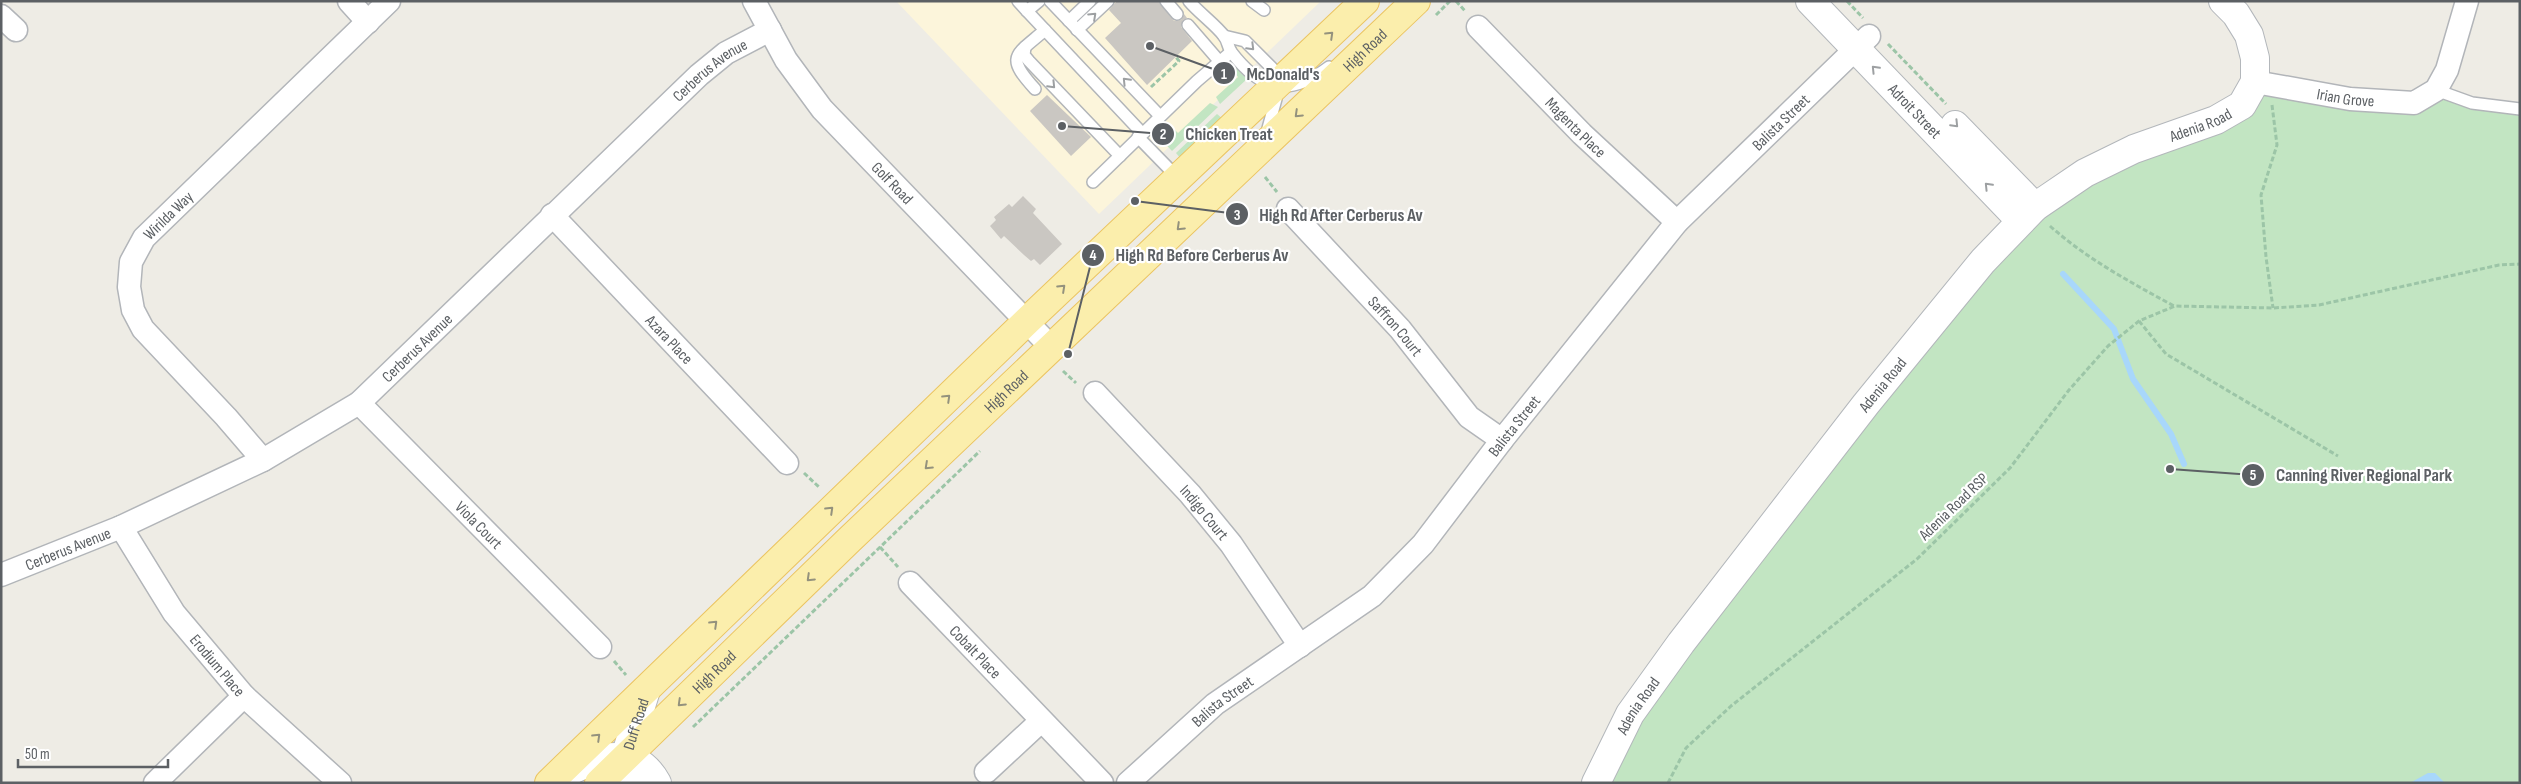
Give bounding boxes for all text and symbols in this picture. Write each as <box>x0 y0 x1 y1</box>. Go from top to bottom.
one-way arrow <box>1087 13 1096 22</box>
street label: High Road <box>1340 26 1392 76</box>
one-way arrow <box>1324 32 1333 41</box>
street label: Cerberus Avenue <box>669 36 751 106</box>
one-way arrow <box>1245 41 1254 50</box>
callout: McDonald's <box>1211 57 1329 90</box>
text: McDonald's <box>1246 64 1320 85</box>
text: 1 <box>1221 65 1227 84</box>
one-way arrow <box>1872 65 1881 74</box>
one-way arrow <box>1123 78 1132 87</box>
one-way arrow <box>1046 79 1055 88</box>
street label: Adroit Street <box>1883 80 1945 143</box>
street label: Irian Grove <box>2315 85 2375 111</box>
street label: Balista Street <box>1749 91 1814 155</box>
street label: Magenta Place <box>1541 94 1609 162</box>
street label: Adenia Road <box>2166 105 2236 147</box>
one-way arrow <box>1294 109 1303 118</box>
callout: Chicken Treat <box>1150 117 1282 150</box>
one-way arrow <box>1949 119 1958 128</box>
text: Chicken Treat <box>1185 124 1273 145</box>
text: 2 <box>1160 125 1166 144</box>
street label: Golf Road <box>867 158 916 209</box>
one-way arrow <box>1984 183 1993 192</box>
street label: Wirilda Way <box>140 188 198 244</box>
callout: High Rd After Cerberus Av <box>1224 198 1433 231</box>
text: High Rd After Cerberus Av <box>1259 205 1423 226</box>
text: 3 <box>1234 206 1241 225</box>
one-way arrow <box>1177 221 1186 230</box>
callout: High Rd Before Cerberus Av <box>1080 238 1298 271</box>
text: High Rd Before Cerberus Av <box>1116 245 1289 266</box>
text: 4 <box>1090 246 1097 265</box>
one-way arrow <box>1057 285 1066 294</box>
street label: Saffron Court <box>1363 293 1426 361</box>
street label: Cerberus Avenue <box>379 310 457 387</box>
street label: Azara Place <box>640 311 696 369</box>
street label: Adenia Road <box>1855 354 1911 417</box>
street label: High Road <box>981 367 1033 417</box>
street label: Balista Street <box>1485 392 1545 461</box>
one-way arrow <box>942 395 951 404</box>
callout: Canning River Regional Park <box>2240 458 2462 491</box>
one-way arrow <box>924 460 933 469</box>
text: Canning River Regional Park <box>2276 465 2452 486</box>
text: 5 <box>2250 466 2257 485</box>
street label: Adenia Road RSP <box>1915 469 1993 545</box>
street label: Indigo Court <box>1175 482 1232 545</box>
street label: Viola Court <box>451 498 506 554</box>
one-way arrow <box>824 507 833 516</box>
street label: Cerberus Avenue <box>23 524 114 575</box>
one-way arrow <box>807 572 816 581</box>
one-way arrow <box>708 621 717 630</box>
street label: Cobalt Place <box>945 622 1004 683</box>
street label: Erodium Place <box>185 631 248 701</box>
street label: High Road <box>689 647 741 698</box>
street label: Balista Street <box>1188 672 1257 732</box>
street label: Adenia Road <box>1613 674 1664 739</box>
street label: Duff Road <box>620 696 654 752</box>
one-way arrow <box>678 697 687 706</box>
one-way arrow <box>591 734 600 743</box>
scale bar <box>18 736 168 768</box>
text: 50 m <box>25 745 50 764</box>

